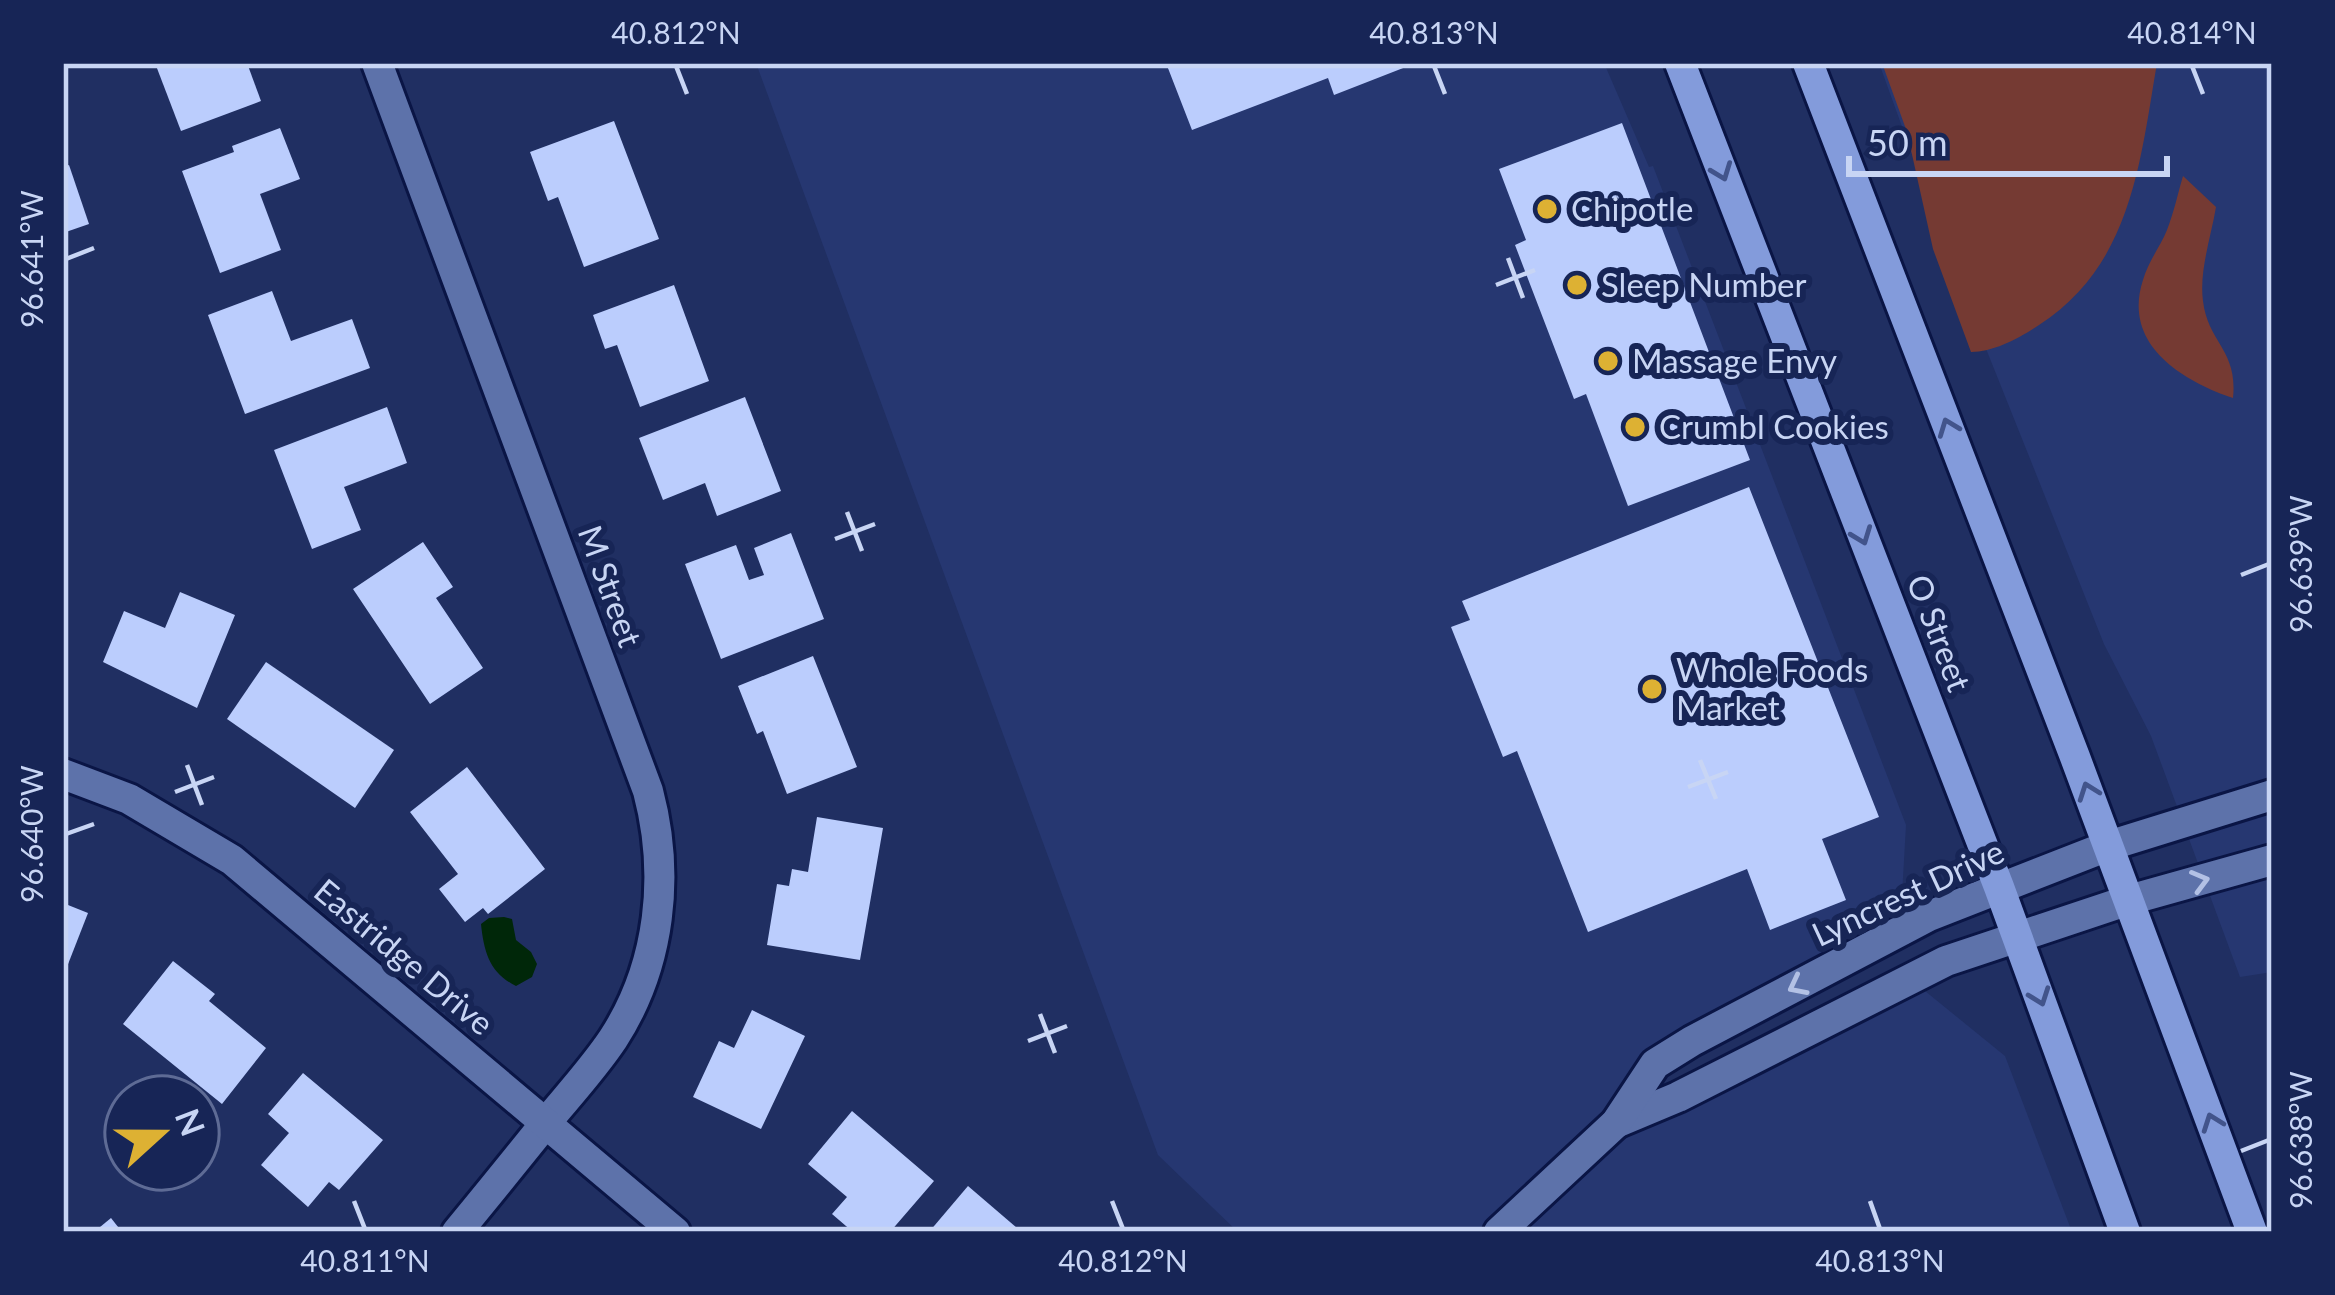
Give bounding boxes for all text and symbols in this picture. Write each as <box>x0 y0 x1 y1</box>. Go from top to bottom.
text: 40.812°N <box>611 14 741 50</box>
text: 40.813°N <box>1369 14 1499 50</box>
text: 40.814°N <box>2127 14 2257 50</box>
scale bar <box>1849 102 2167 176</box>
text: 50 m <box>1867 120 1948 164</box>
one-way arrow <box>1707 161 1732 182</box>
place label: Chipotle <box>1571 188 1693 228</box>
text: 96.641°W <box>13 190 49 328</box>
marker: Chipotle <box>1534 196 1560 222</box>
place label: Sleep Number <box>1601 264 1807 304</box>
marker: Sleep Number <box>1564 272 1590 298</box>
place label: Massage Envy <box>1632 340 1837 380</box>
marker: Massage Envy <box>1595 348 1621 374</box>
place label: Crumbl Cookies <box>1659 406 1889 446</box>
marker: Crumbl Cookies <box>1622 414 1648 440</box>
one-way arrow <box>1938 417 1963 438</box>
text: 96.639°W <box>2282 495 2318 633</box>
street label: M Street <box>571 520 651 652</box>
one-way arrow <box>1848 524 1873 545</box>
street label: O Street <box>1899 569 1980 697</box>
place label: Whole Foods Market <box>1676 649 1868 727</box>
marker: Whole Foods Market <box>1639 676 1665 702</box>
text: 96.640°W <box>13 765 49 903</box>
one-way arrow <box>2077 782 2102 803</box>
street label: Lyncrest Drive <box>1805 830 2010 954</box>
street label: Eastridge Drive <box>307 870 502 1043</box>
one-way arrow <box>2190 870 2210 895</box>
one-way arrow <box>1788 972 1810 995</box>
one-way arrow <box>2025 985 2050 1006</box>
text: 96.638°W <box>2282 1071 2318 1209</box>
north arrow <box>102 1073 222 1193</box>
text: N <box>168 1103 214 1141</box>
one-way arrow <box>2201 1113 2226 1134</box>
text: 40.811°N <box>300 1242 430 1278</box>
text: 40.812°N <box>1058 1242 1188 1278</box>
text: 40.813°N <box>1815 1242 1945 1278</box>

